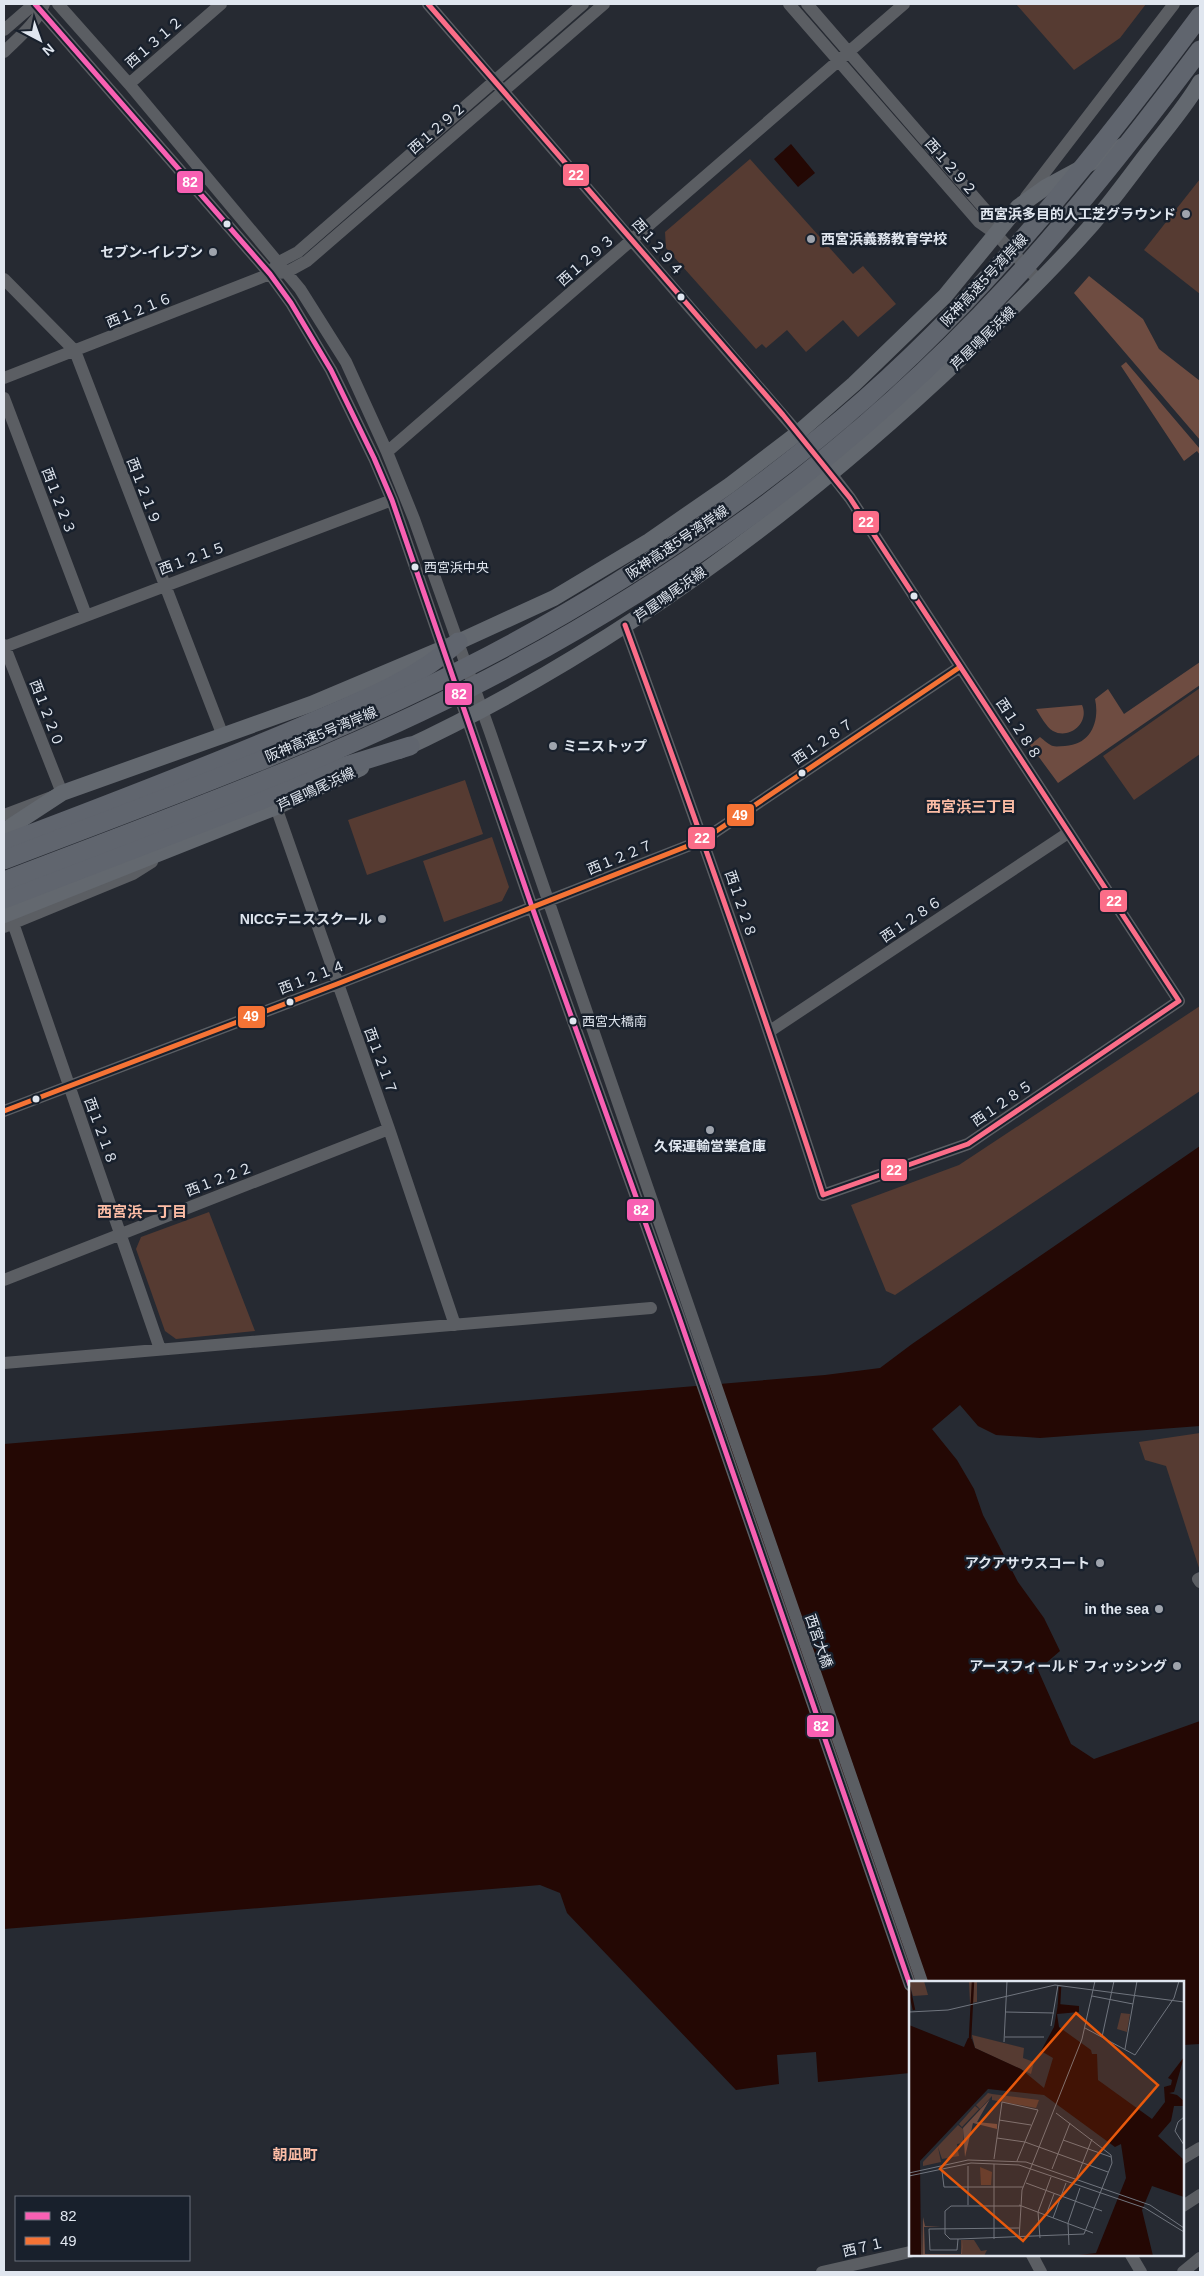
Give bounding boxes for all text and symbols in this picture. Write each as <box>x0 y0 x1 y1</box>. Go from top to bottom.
street label: 西１３１２ <box>122 13 186 71</box>
north arrow <box>15 15 65 65</box>
text: N <box>39 40 58 59</box>
street label: 西１２９２ <box>405 99 469 157</box>
street label: 西１２９２ <box>922 135 980 199</box>
line badge: 22 <box>562 163 590 187</box>
text: 22 <box>568 167 584 183</box>
line badge: 82 <box>176 170 204 194</box>
text: 82 <box>182 174 198 190</box>
place label: 西宮浜多目的人工芝グラウンド <box>980 206 1176 222</box>
marker: 西宮浜多目的人工芝グラウンド <box>1180 208 1192 220</box>
street label: 西１２９４ <box>629 215 687 279</box>
unlabelled marker <box>222 219 232 229</box>
street label: 西１２９３ <box>554 231 618 289</box>
place label: 西宮浜義務教育学校 <box>821 231 947 247</box>
street label: 阪神高速5号湾岸線 <box>937 231 1031 329</box>
marker: 西宮浜義務教育学校 <box>805 233 817 245</box>
place label: セブン-イレブン <box>100 244 203 260</box>
marker: セブン-イレブン <box>207 246 219 258</box>
street label: 西１２１６ <box>104 289 174 331</box>
unlabelled marker <box>676 292 686 302</box>
street label: 芦屋鳴尾浜線 <box>947 303 1019 373</box>
street label: 西１２１９ <box>124 455 164 527</box>
street label: 西１２２３ <box>39 465 79 537</box>
street label: 阪神高速5号湾岸線 <box>623 502 731 582</box>
line badge: 22 <box>852 510 880 534</box>
text: 22 <box>858 514 874 530</box>
street label: 西１２１５ <box>156 539 228 577</box>
place label: 西宮浜中央 <box>424 560 489 575</box>
marker: 西宮浜中央 <box>410 562 420 572</box>
street label: 芦屋鳴尾浜線 <box>631 563 709 625</box>
unlabelled marker <box>909 591 919 601</box>
street label: 西１２２０ <box>27 677 67 749</box>
line badge: 82 <box>444 682 473 706</box>
text: 82 <box>451 686 467 702</box>
street label: 西１２８８ <box>993 695 1045 763</box>
street label: 阪神高速5号湾岸線 <box>263 703 379 765</box>
street label: 西１２８７ <box>790 715 856 767</box>
place label: ミニストップ <box>563 738 647 754</box>
marker: ミニストップ <box>547 740 559 752</box>
street label: 芦屋鳴尾浜線 <box>275 764 357 814</box>
unlabelled marker <box>797 768 807 778</box>
district label: 西宮浜三丁目 <box>926 798 1016 815</box>
line badge: 49 <box>726 803 755 827</box>
text: 49 <box>732 807 748 823</box>
line badge: 22 <box>687 826 716 850</box>
text: 22 <box>694 830 710 846</box>
street label: 西１２２７ <box>585 836 655 878</box>
street label: 西１２２８ <box>722 868 760 940</box>
line badge: 22 <box>1099 889 1128 913</box>
street label: 西１２８６ <box>878 893 944 945</box>
text: 22 <box>1106 893 1122 909</box>
place label: NICCテニススクール <box>240 911 372 927</box>
marker: NICCテニススクール <box>376 913 388 925</box>
street label: 西１２１４ <box>276 957 348 997</box>
unlabelled marker <box>285 997 295 1007</box>
line badge: 49 <box>237 1005 266 1029</box>
text: 49 <box>243 1008 259 1024</box>
place label: 西宮大橋南 <box>582 1014 647 1029</box>
marker: 西宮大橋南 <box>568 1016 578 1026</box>
street label: 西１２１７ <box>362 1025 400 1097</box>
street label: 西１２８５ <box>969 1077 1035 1129</box>
unlabelled marker <box>31 1094 41 1104</box>
street label: 西１２１８ <box>82 1095 120 1167</box>
marker: 久保運輸営業倉庫 <box>704 1124 716 1136</box>
place label: 久保運輸営業倉庫 <box>654 1138 766 1154</box>
line badge: 22 <box>880 1158 908 1182</box>
street label: 西１２２２ <box>183 1159 255 1199</box>
text: 22 <box>886 1162 902 1178</box>
line badge: 82 <box>626 1198 655 1222</box>
text: 82 <box>633 1202 649 1218</box>
district label: 西宮浜一丁目 <box>97 1203 187 1220</box>
place label: アクアサウスコート <box>965 1555 1090 1571</box>
marker: アクアサウスコート <box>1094 1557 1106 1569</box>
place label: in the sea <box>1084 1601 1149 1617</box>
marker: in the sea <box>1153 1603 1165 1615</box>
street label: 西宮大橋 <box>802 1612 836 1670</box>
place label: アースフィールド フィッシング <box>969 1658 1167 1674</box>
marker: アースフィールド フィッシング <box>1171 1660 1183 1672</box>
line badge: 82 <box>806 1714 835 1738</box>
text: 82 <box>813 1718 829 1734</box>
inset map <box>909 1981 1184 2256</box>
district label: 朝凪町 <box>272 2146 318 2163</box>
legend <box>15 2196 190 2261</box>
text: 82 <box>60 2207 77 2224</box>
text: 49 <box>60 2232 77 2249</box>
street label: 西７１ <box>841 2234 885 2260</box>

